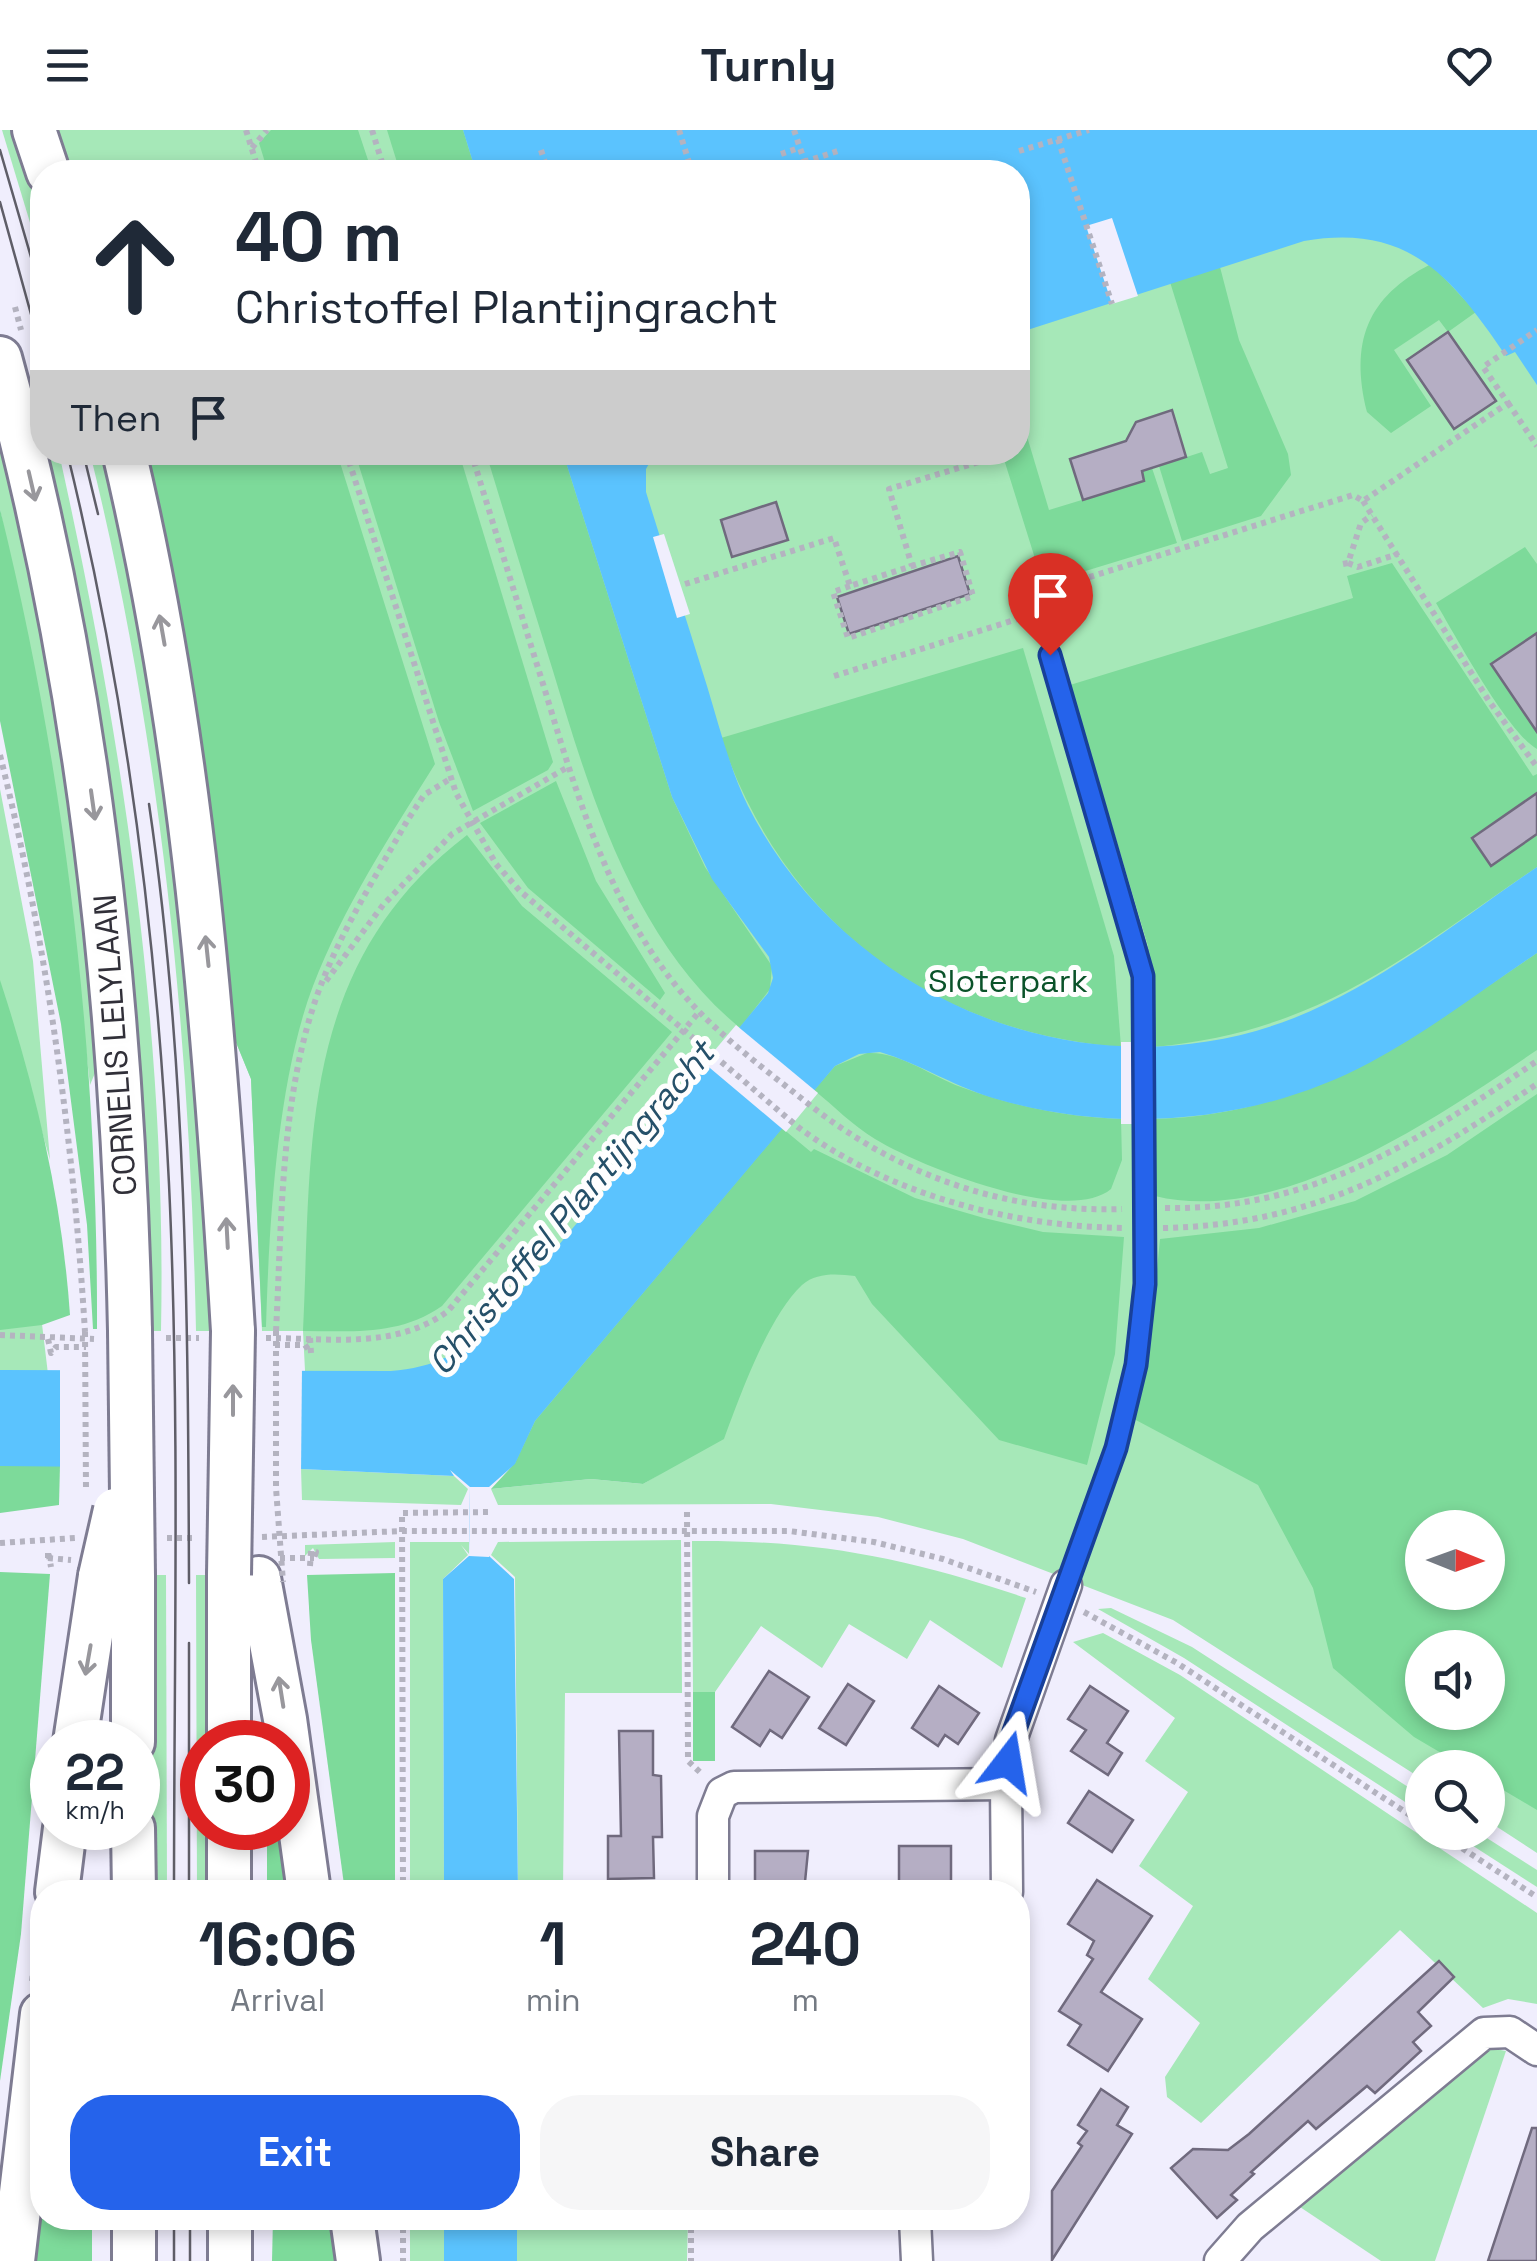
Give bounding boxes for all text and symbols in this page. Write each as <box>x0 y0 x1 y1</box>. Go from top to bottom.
text: Turnly <box>700 37 837 94</box>
icon: menu <box>40 38 95 93</box>
icon: heart <box>1442 38 1497 93</box>
text: 40 m <box>235 192 402 281</box>
icon: ahead <box>70 200 200 330</box>
text: Christoffel Plantijngracht <box>235 279 778 336</box>
icon: arrive <box>181 390 236 445</box>
text: Then <box>70 394 161 442</box>
one-way arrow <box>24 469 42 501</box>
pin <box>1008 553 1093 656</box>
icon: arrive <box>1023 568 1078 623</box>
one-way arrow <box>152 614 171 646</box>
one-way arrow <box>84 789 103 821</box>
street label: CORNELIS LELYLAAN <box>85 893 145 1197</box>
one-way arrow <box>198 936 217 968</box>
park label: Sloterpark <box>928 961 1088 1001</box>
water label: Christoffel Plantijngracht <box>418 1030 726 1384</box>
one-way arrow <box>217 1218 236 1250</box>
one-way arrow <box>224 1385 242 1418</box>
north arrow <box>1405 1510 1505 1610</box>
map controls <box>1405 1510 1505 1850</box>
button: sound <box>1405 1630 1505 1730</box>
one-way arrow <box>78 1643 97 1675</box>
one-way arrow <box>271 1676 290 1709</box>
position arrow <box>956 1710 1060 1814</box>
speed limit sign: 30 <box>180 1720 310 1850</box>
text: 22 <box>65 1741 125 1805</box>
button: search <box>1405 1750 1505 1850</box>
text: km/h <box>65 1794 125 1826</box>
text: 16:06 <box>199 1906 357 1983</box>
text: 1 <box>540 1906 567 1983</box>
text: 240 <box>749 1906 861 1983</box>
text: Arrival <box>230 1980 325 2020</box>
text: min <box>526 1980 581 2020</box>
text: m <box>792 1980 819 2020</box>
button: Exit <box>70 2095 520 2210</box>
button: Share <box>540 2095 990 2210</box>

